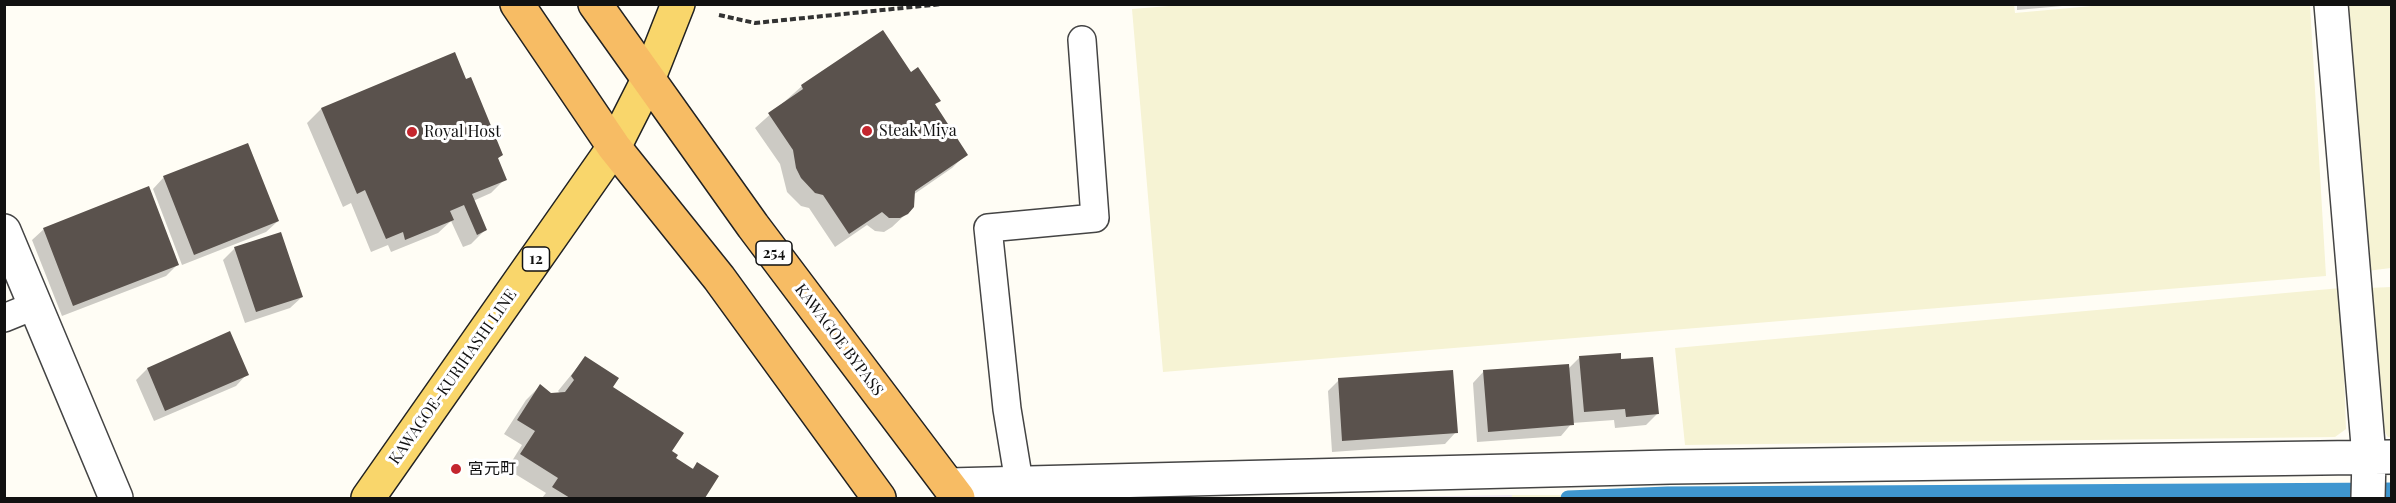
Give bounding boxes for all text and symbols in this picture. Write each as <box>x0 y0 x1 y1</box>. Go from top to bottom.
place label: Steak Miya <box>879 121 957 141</box>
place label: Royal Host <box>424 122 501 142</box>
marker: Steak Miya <box>860 124 874 138</box>
marker: Royal Host <box>405 125 419 139</box>
road number: 254 <box>756 241 792 265</box>
road number: 12 <box>522 247 550 271</box>
street label: KAWAGOE BYPASS <box>791 280 887 400</box>
street label: KAWAGOE-KURIHASHI LINE <box>385 286 521 468</box>
place label: 宮元町 <box>468 459 516 479</box>
marker: 宮元町 <box>449 462 463 476</box>

